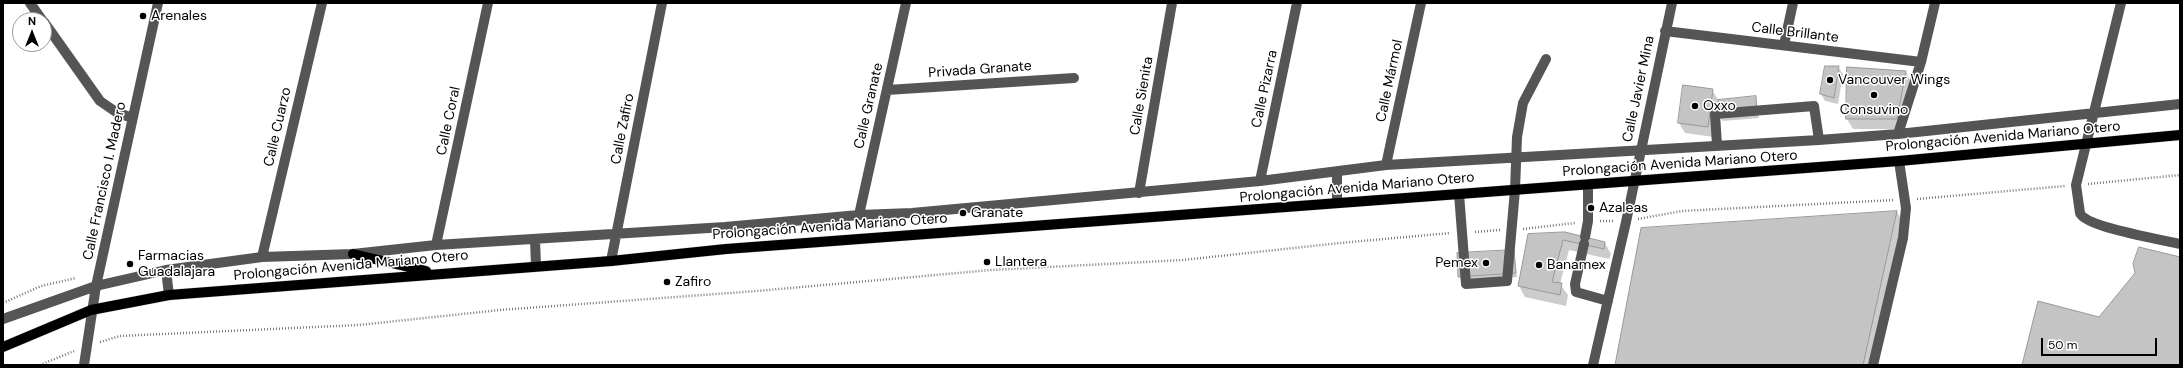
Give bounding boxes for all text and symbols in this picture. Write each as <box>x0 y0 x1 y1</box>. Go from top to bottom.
place label: Arenales <box>151 8 207 24</box>
marker: Arenales <box>138 11 148 21</box>
north arrow <box>12 12 52 52</box>
text: N <box>28 14 36 28</box>
street label: Calle Brillante <box>1750 19 1840 47</box>
street label: Calle Javier Mina <box>1620 34 1658 144</box>
street label: Calle Mármol <box>1373 38 1407 124</box>
street label: Calle Pizarra <box>1249 49 1281 129</box>
street label: Calle Sienita <box>1127 55 1157 137</box>
street label: Privada Granate <box>928 58 1032 82</box>
street label: Calle Granate <box>851 61 887 151</box>
place label: Vancouver Wings <box>1838 72 1950 88</box>
marker: Vancouver Wings <box>1825 75 1835 85</box>
street label: Calle Coral <box>434 85 464 157</box>
street label: Calle Cuarzo <box>261 86 295 168</box>
marker: Consuvino <box>1869 90 1879 100</box>
street label: Calle Zafiro <box>608 92 638 166</box>
place label: Oxxo <box>1703 98 1736 114</box>
street label: Calle Francisco I. Madero <box>80 100 130 262</box>
marker: Oxxo <box>1690 101 1700 111</box>
place label: Consuvino <box>1840 102 1908 118</box>
street label: Prolongación Avenida Mariano Otero <box>1885 118 2121 156</box>
street label: Prolongación Avenida Mariano Otero <box>1562 147 1798 181</box>
street label: Prolongación Avenida Mariano Otero <box>1239 169 1475 207</box>
place label: Azaleas <box>1599 200 1648 216</box>
marker: Azaleas <box>1586 203 1596 213</box>
place label: Granate <box>971 205 1023 221</box>
marker: Granate <box>958 208 968 218</box>
street label: Prolongación Avenida Mariano Otero <box>712 210 948 244</box>
street label: Prolongación Avenida Mariano Otero <box>233 247 469 285</box>
place label: Farmacias Guadalajara <box>138 248 215 280</box>
place label: Llantera <box>995 254 1047 270</box>
place label: Pemex <box>1435 255 1478 271</box>
marker: Llantera <box>982 257 992 267</box>
place label: Banamex <box>1547 257 1606 273</box>
marker: Pemex <box>1481 258 1491 268</box>
marker: Farmacias Guadalajara <box>125 259 135 269</box>
marker: Banamex <box>1534 260 1544 270</box>
place label: Zafiro <box>675 274 711 290</box>
marker: Zafiro <box>662 277 672 287</box>
scale bar <box>2043 330 2159 356</box>
text: 50 m <box>2048 337 2077 353</box>

